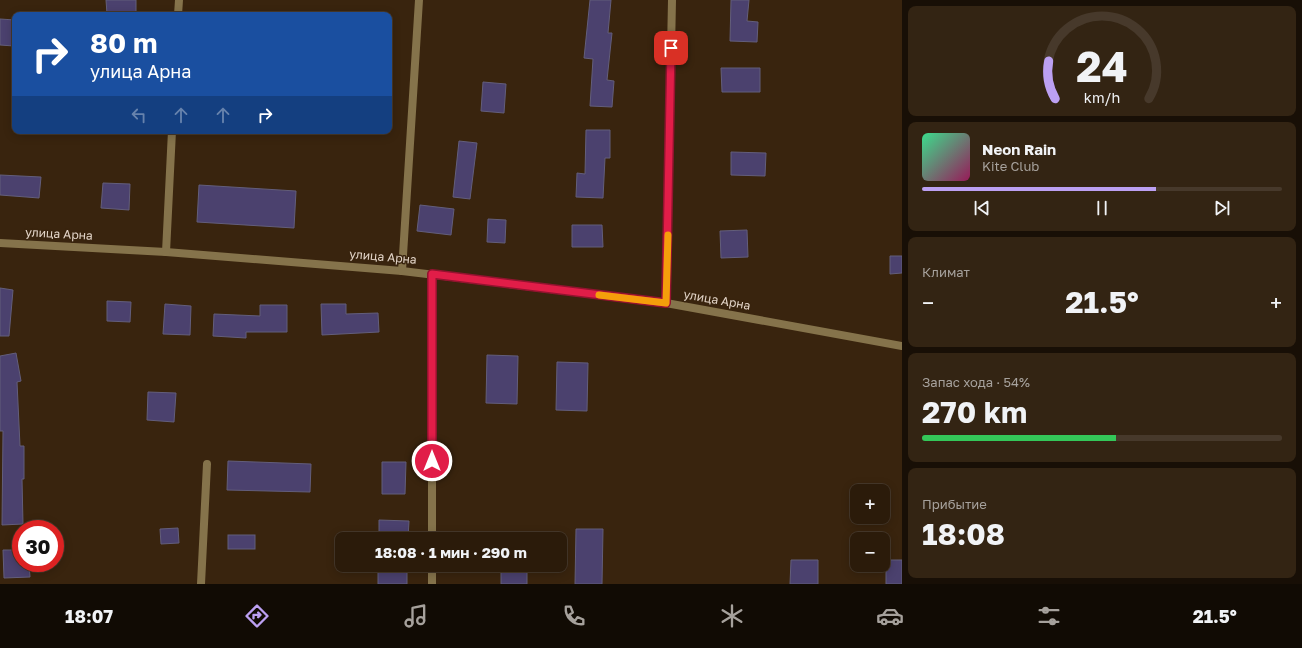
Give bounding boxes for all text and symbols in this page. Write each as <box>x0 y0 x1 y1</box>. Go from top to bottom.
text: 80 m <box>90 26 158 59</box>
icon: right <box>24 28 76 80</box>
pin <box>654 31 688 65</box>
icon: arrive <box>660 37 682 59</box>
text: 24 <box>1076 41 1128 91</box>
text: улица Арна <box>90 60 192 82</box>
text: km/h <box>1084 88 1120 105</box>
icon: left <box>128 104 150 126</box>
icon: ahead <box>170 104 192 126</box>
icon: ahead <box>212 104 234 126</box>
icon: right <box>254 104 276 126</box>
text: Neon Rain <box>982 140 1056 158</box>
text: Kite Club <box>982 158 1039 174</box>
icon: previous <box>971 197 993 219</box>
icon: pause <box>1091 197 1113 219</box>
icon: next <box>1211 197 1233 219</box>
street label: улица Арна <box>25 224 93 243</box>
street label: улица Арна <box>349 246 417 267</box>
text: Климат <box>922 264 970 280</box>
text: 21.5° <box>1065 284 1139 320</box>
street label: улица Арна <box>682 286 752 313</box>
text: − <box>922 289 934 316</box>
text: + <box>1270 289 1282 316</box>
text: Запас хода · 54% <box>922 374 1030 390</box>
text: 270 km <box>922 394 1027 430</box>
position arrow <box>411 440 453 482</box>
map controls <box>850 484 890 572</box>
button: + <box>850 484 890 524</box>
text: Прибытие <box>922 496 987 512</box>
text: 18:08 <box>922 516 1005 552</box>
speed limit sign: 30 <box>12 520 64 572</box>
button: − <box>850 532 890 572</box>
text: 18:08 · 1 мин · 290 m <box>375 543 527 561</box>
icon: directions <box>243 602 271 630</box>
icon: music <box>402 602 430 630</box>
icon: phone <box>560 602 588 630</box>
icon: climate <box>718 602 746 630</box>
icon: car <box>876 602 904 630</box>
icon: filters <box>1035 602 1063 630</box>
text: 18:07 <box>65 605 113 627</box>
text: 21.5° <box>1193 605 1237 627</box>

